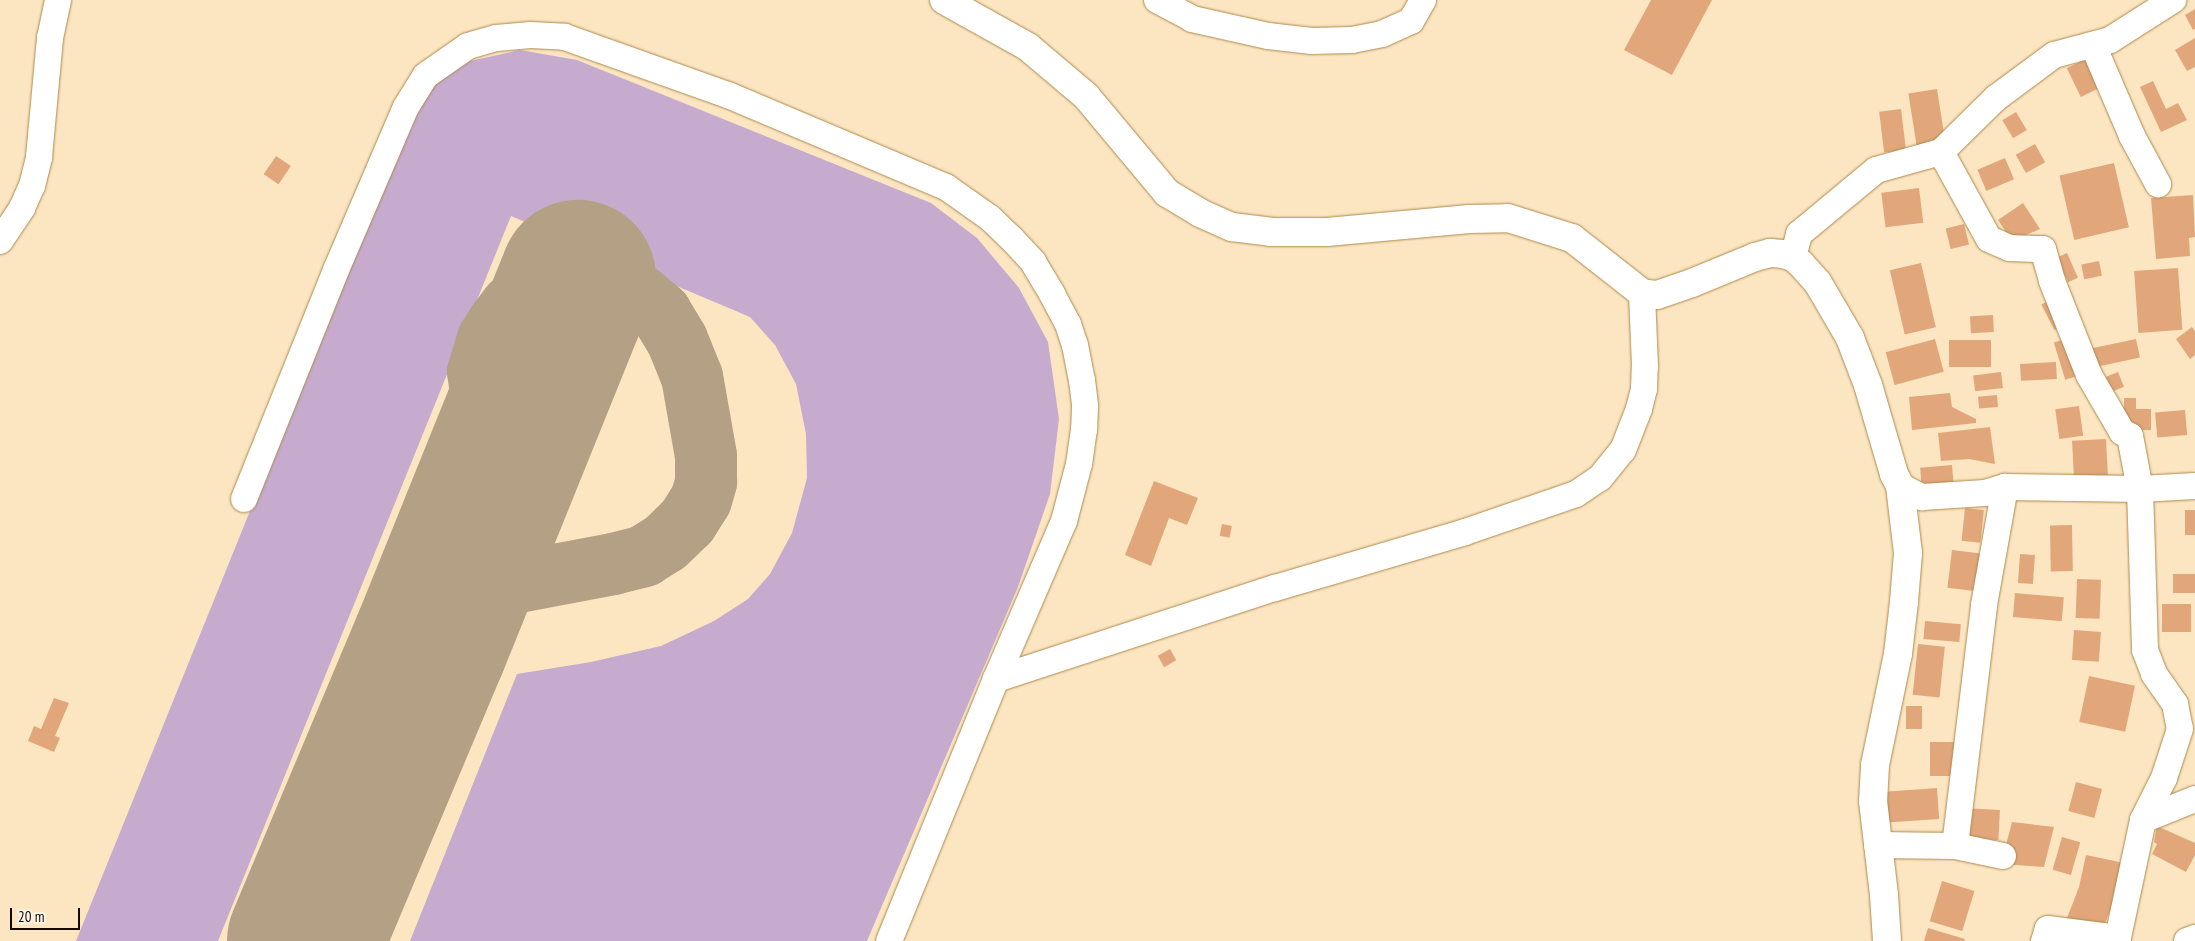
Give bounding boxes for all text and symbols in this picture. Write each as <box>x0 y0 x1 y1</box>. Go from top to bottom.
scale bar <box>12 898 82 930</box>
text: 20 m <box>18 907 44 926</box>

